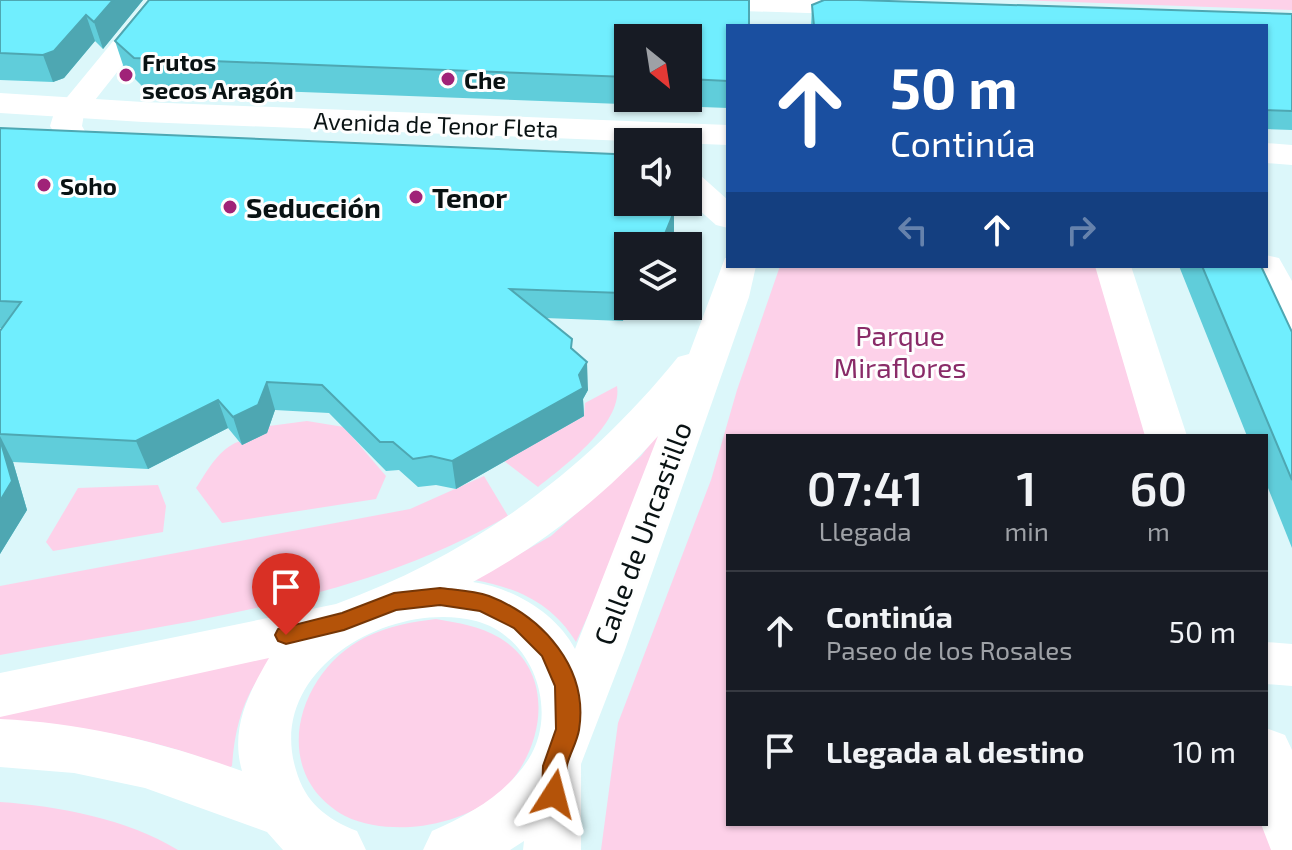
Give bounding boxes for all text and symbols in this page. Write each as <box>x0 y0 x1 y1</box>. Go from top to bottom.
north arrow <box>614 24 702 112</box>
map controls <box>614 24 702 320</box>
place label: Frutos secos Aragón <box>142 47 294 104</box>
text: 50 m <box>890 53 1018 120</box>
icon: ahead <box>758 56 862 160</box>
place label: Che <box>464 65 506 94</box>
marker: Frutos secos Aragón <box>117 66 135 84</box>
marker: Che <box>439 70 457 88</box>
street label: Avenida de Tenor Fleta <box>313 105 559 143</box>
text: Continúa <box>890 121 1036 164</box>
button: sound <box>614 128 702 216</box>
place label: Soho <box>60 171 117 200</box>
marker: Soho <box>35 176 53 194</box>
place label: Tenor <box>432 180 507 214</box>
marker: Tenor <box>407 188 425 206</box>
place label: Seducción <box>246 190 381 224</box>
marker: Seducción <box>221 198 239 216</box>
icon: left <box>891 208 935 252</box>
icon: ahead <box>975 208 1019 252</box>
icon: right <box>1059 208 1103 252</box>
button: layers <box>614 232 702 320</box>
park label: Parque Miraflores <box>834 318 966 384</box>
street label: Calle de Uncastillo <box>586 417 698 649</box>
text: 07:41 <box>807 458 924 516</box>
text: 1 <box>1017 458 1037 516</box>
text: 60 <box>1130 458 1187 516</box>
text: Llegada <box>819 515 912 546</box>
text: min <box>1004 515 1049 546</box>
text: m <box>1147 515 1170 546</box>
pin <box>252 553 320 635</box>
icon: arrive <box>264 565 308 609</box>
text: Continúa <box>826 598 953 634</box>
icon: ahead <box>758 609 802 653</box>
text: 50 m <box>1169 613 1236 649</box>
text: Paseo de los Rosales <box>826 634 1072 665</box>
icon: arrive <box>758 729 802 773</box>
text: Llegada al destino <box>826 733 1085 769</box>
text: 10 m <box>1173 733 1236 769</box>
position arrow <box>512 752 596 836</box>

